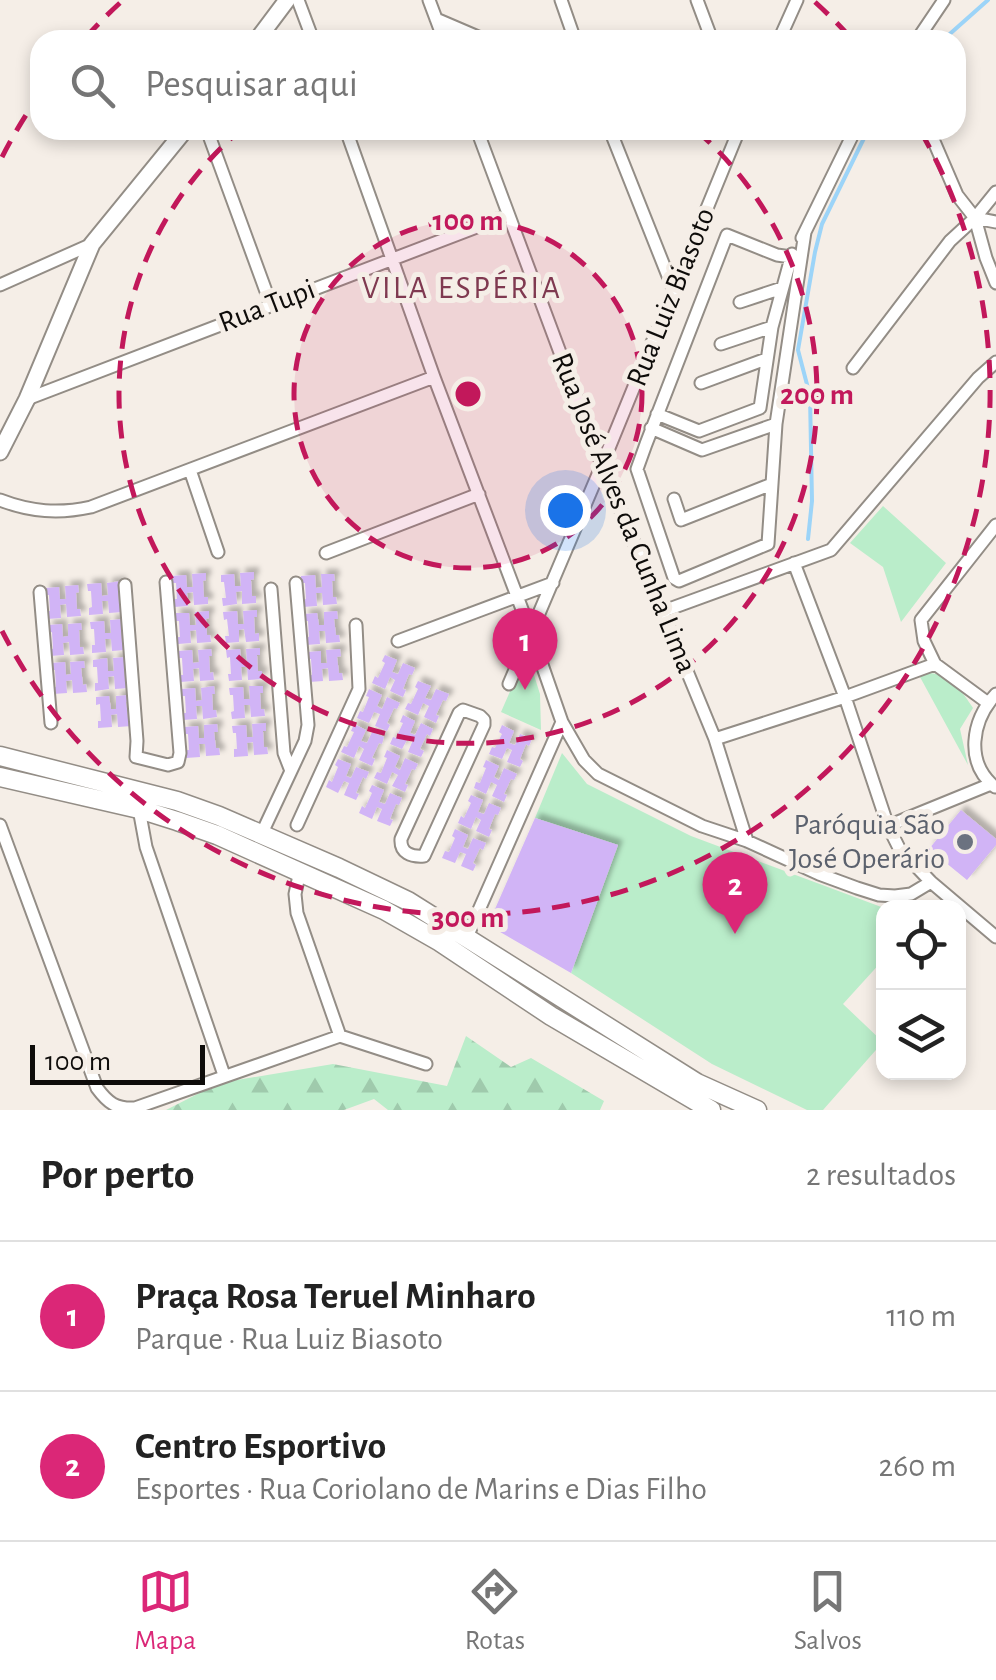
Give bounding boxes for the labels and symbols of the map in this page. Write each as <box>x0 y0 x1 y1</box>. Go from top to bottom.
street label: Rua Luiz Biasoto <box>622 204 720 390</box>
text: 100 m <box>433 206 503 236</box>
district label: VILA ESPÉRIA <box>361 269 563 304</box>
street label: Rua Tupi <box>215 274 319 338</box>
street label: Rua José Alves da Cunha Lima <box>546 349 702 677</box>
centre of rings <box>450 376 486 412</box>
text: 200 m <box>780 380 854 410</box>
your location <box>540 485 591 536</box>
pin: 1 <box>492 608 558 690</box>
place label: Paróquia São José Operário <box>789 810 945 874</box>
marker: Paróquia São José Operário <box>954 831 976 853</box>
pin: 2 <box>702 852 768 934</box>
text: 300 m <box>432 903 504 933</box>
scale bar <box>30 1040 205 1084</box>

